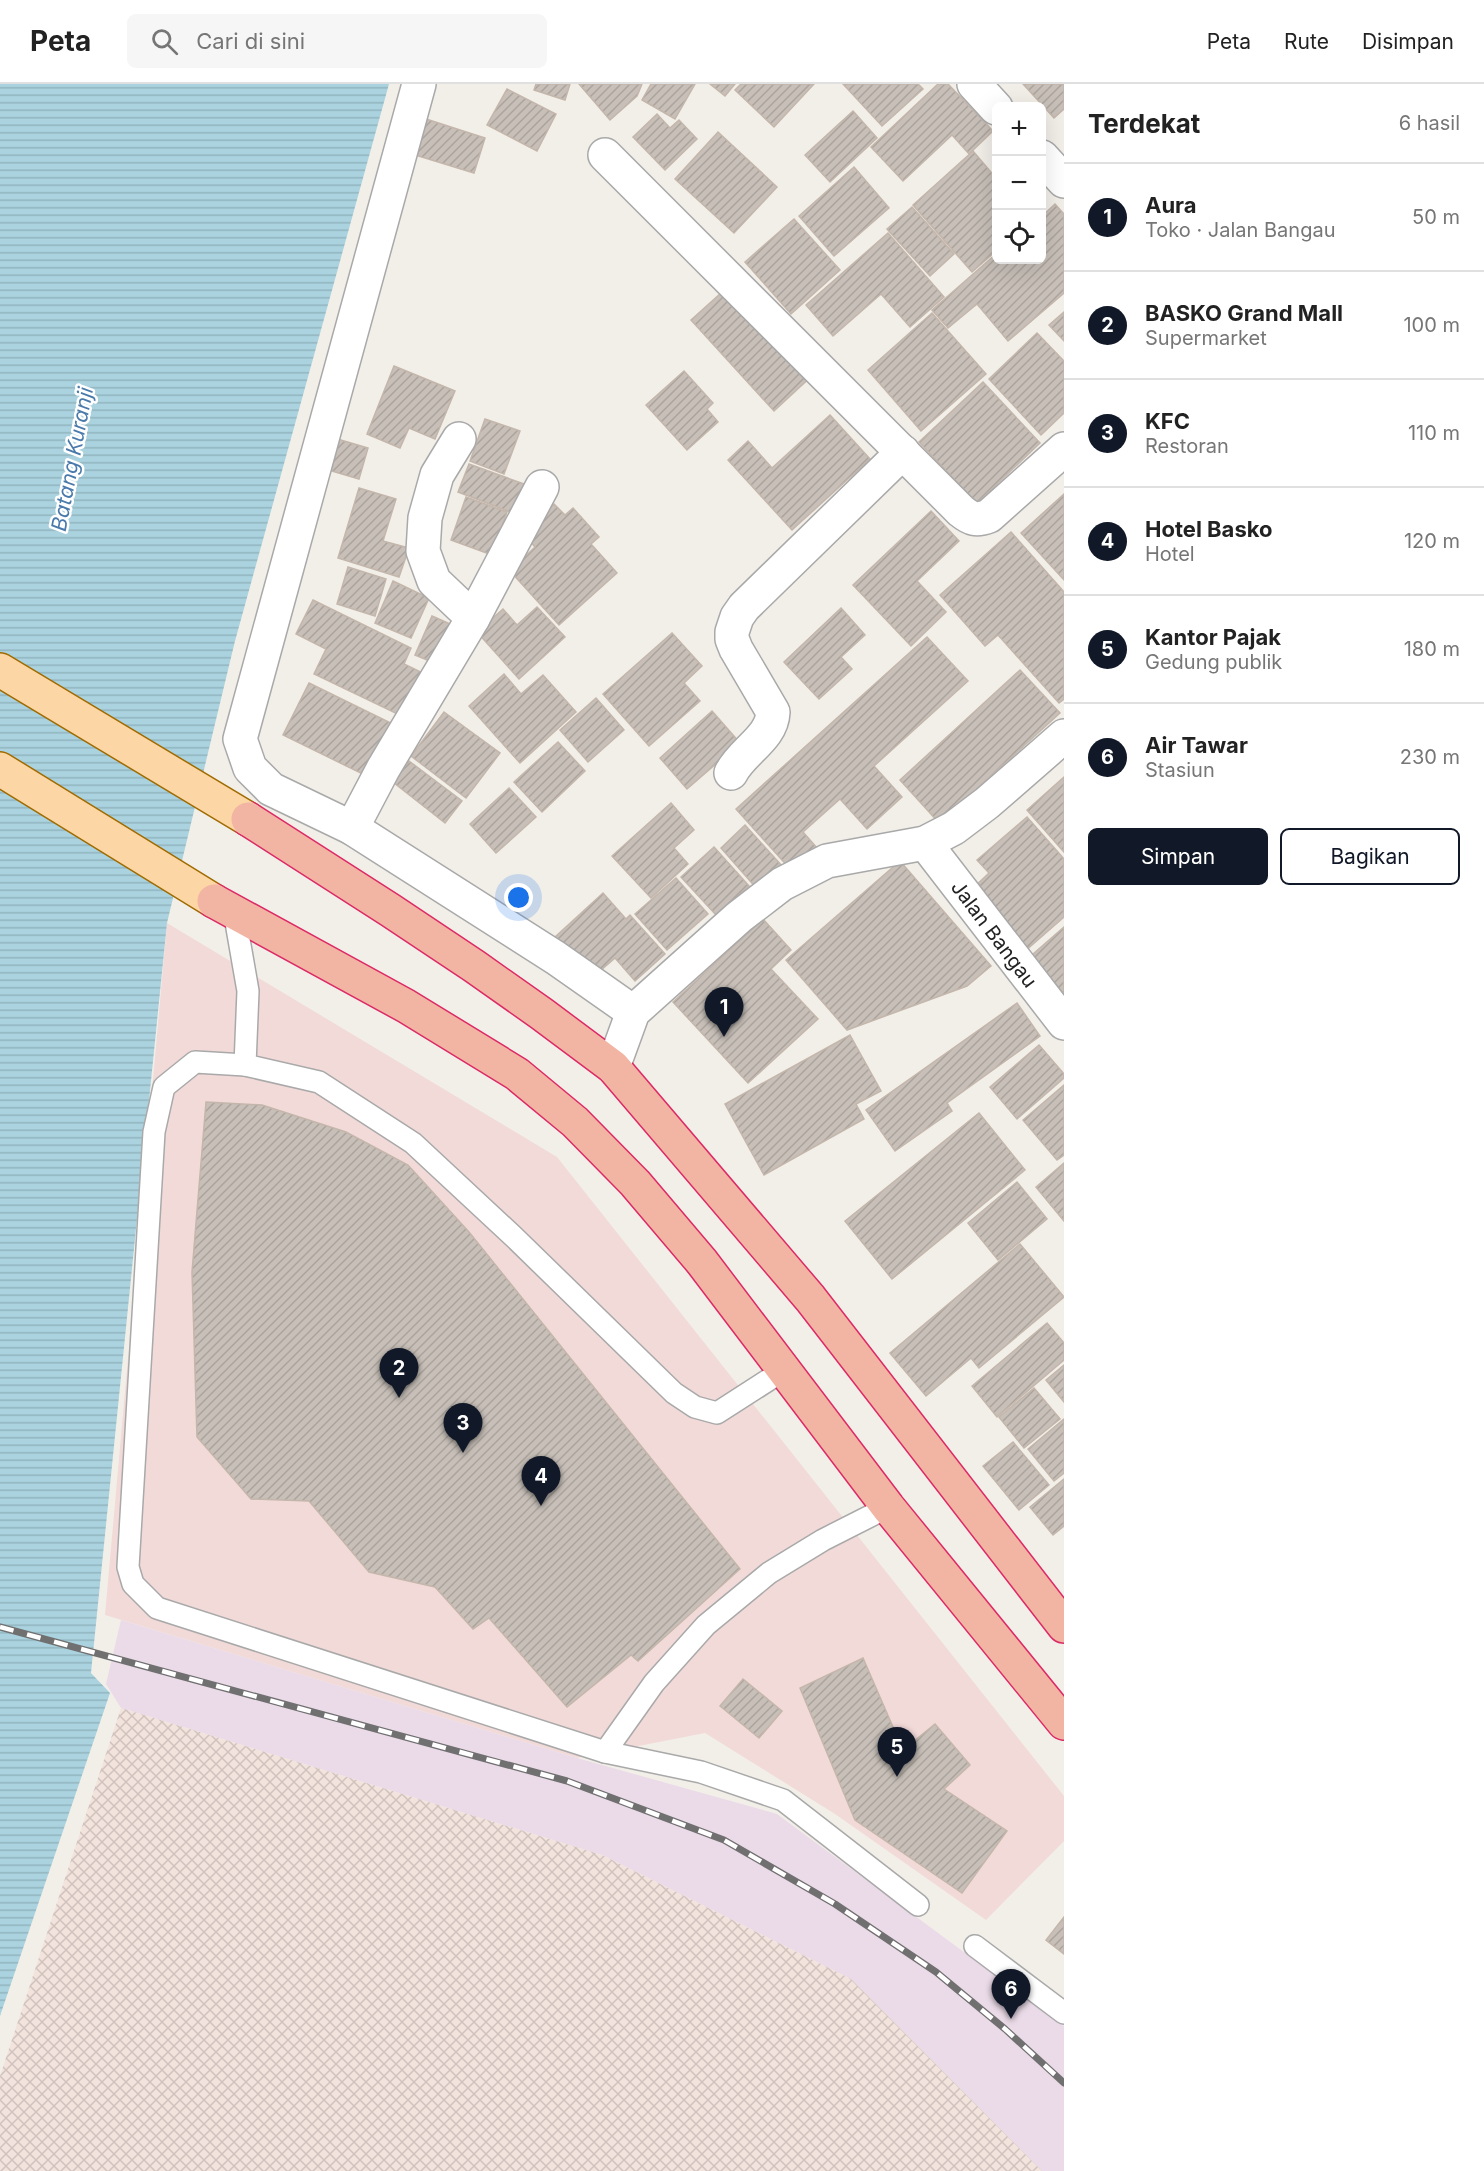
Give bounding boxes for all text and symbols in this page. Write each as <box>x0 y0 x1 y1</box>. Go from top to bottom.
search box <box>127 14 547 68</box>
text: Peta <box>30 24 91 58</box>
icon: search <box>148 25 181 58</box>
text: Cari di sini <box>196 28 305 54</box>
text: Peta <box>1207 29 1251 54</box>
text: Rute <box>1284 29 1329 54</box>
text: Disimpan <box>1362 29 1454 54</box>
map controls <box>992 102 1046 264</box>
button: + <box>992 102 1046 156</box>
text: Terdekat <box>1088 108 1200 139</box>
text: 6 hasil <box>1399 111 1460 135</box>
button: − <box>992 156 1046 210</box>
text: Aura <box>1145 192 1197 218</box>
text: 1 <box>1103 205 1112 229</box>
text: 50 m <box>1412 205 1460 229</box>
button: locate <box>992 210 1046 264</box>
text: Toko · Jalan Bangau <box>1145 218 1336 242</box>
text: BASKO Grand Mall <box>1145 300 1343 326</box>
text: 2 <box>1101 313 1114 337</box>
text: 100 m <box>1403 313 1460 337</box>
text: Supermarket <box>1145 326 1267 350</box>
water label: Batang Kuranji <box>46 384 98 533</box>
text: KFC <box>1145 408 1190 434</box>
text: 3 <box>1101 421 1114 445</box>
text: 110 m <box>1408 421 1460 445</box>
text: Restoran <box>1145 434 1229 458</box>
text: Hotel Basko <box>1145 516 1272 542</box>
text: 4 <box>1101 529 1114 553</box>
text: 120 m <box>1404 529 1460 553</box>
text: Hotel <box>1145 542 1195 566</box>
text: Kantor Pajak <box>1145 624 1281 650</box>
text: 5 <box>1101 637 1114 661</box>
text: 180 m <box>1404 637 1460 661</box>
text: Gedung publik <box>1145 650 1282 674</box>
text: Air Tawar <box>1145 732 1248 758</box>
text: 6 <box>1101 745 1114 769</box>
text: 230 m <box>1400 745 1460 769</box>
text: Stasiun <box>1145 758 1215 782</box>
button: Simpan <box>1088 828 1268 885</box>
button: Bagikan <box>1280 828 1460 885</box>
street label: Jalan Bangau <box>946 876 1042 992</box>
your location <box>504 883 533 912</box>
pin: 1 <box>704 988 744 1037</box>
pin: 2 <box>380 1348 418 1398</box>
pin: 3 <box>444 1404 482 1453</box>
pin: 4 <box>522 1456 560 1506</box>
pin: 5 <box>878 1728 916 1777</box>
pin: 6 <box>992 1970 1030 2019</box>

